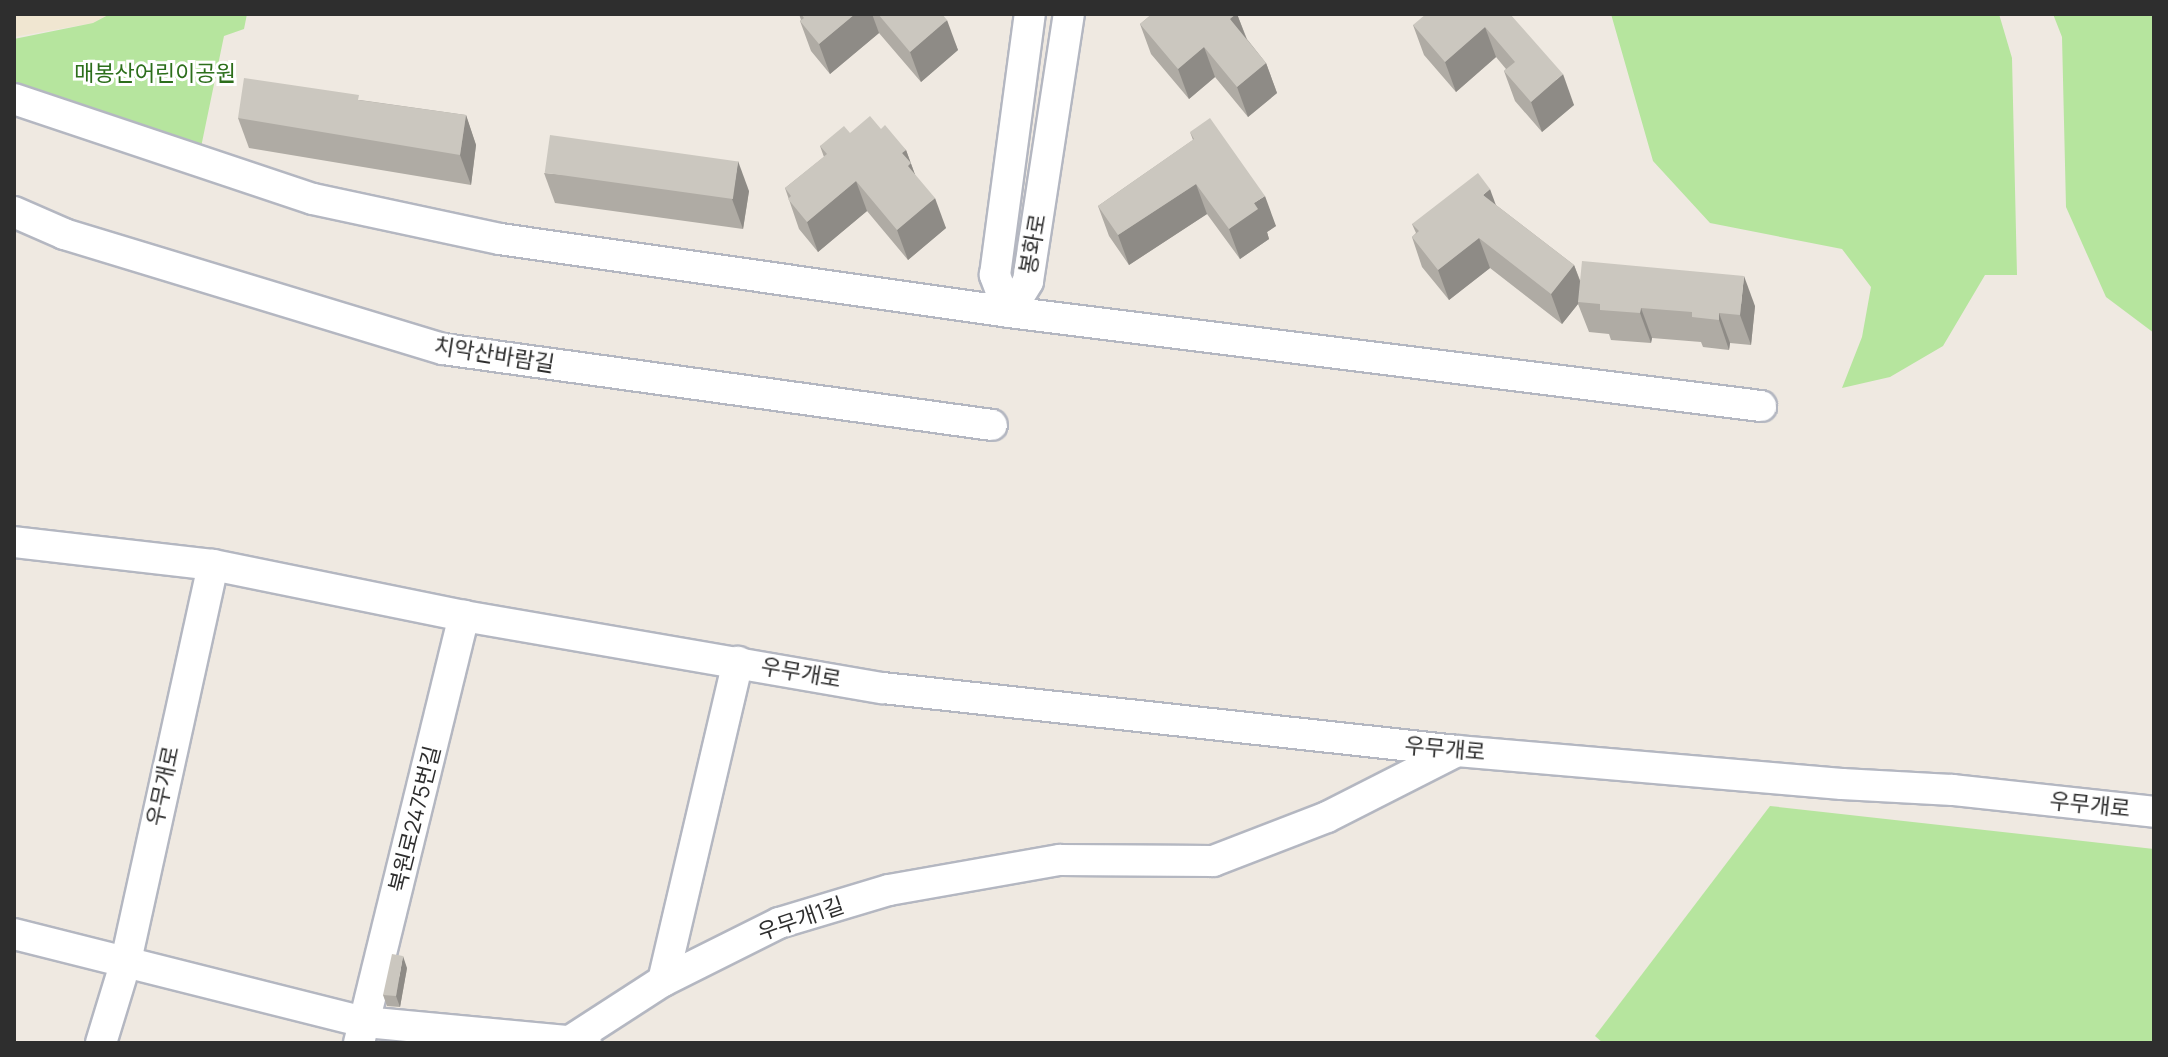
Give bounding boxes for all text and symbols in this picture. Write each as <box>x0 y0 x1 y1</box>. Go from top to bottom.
park label: 매봉산어린이공원 <box>74 61 236 87</box>
street label: 봉화로 <box>1015 212 1051 276</box>
street label: 치악산바람길 <box>432 332 556 378</box>
street label: 우무개로 <box>759 653 843 693</box>
street label: 우무개로 <box>1404 732 1486 766</box>
street label: 북원로2475번길 <box>384 743 446 895</box>
street label: 우무개로 <box>142 744 184 828</box>
street label: 우무개로 <box>2048 788 2132 822</box>
street label: 우무개1길 <box>754 892 848 946</box>

